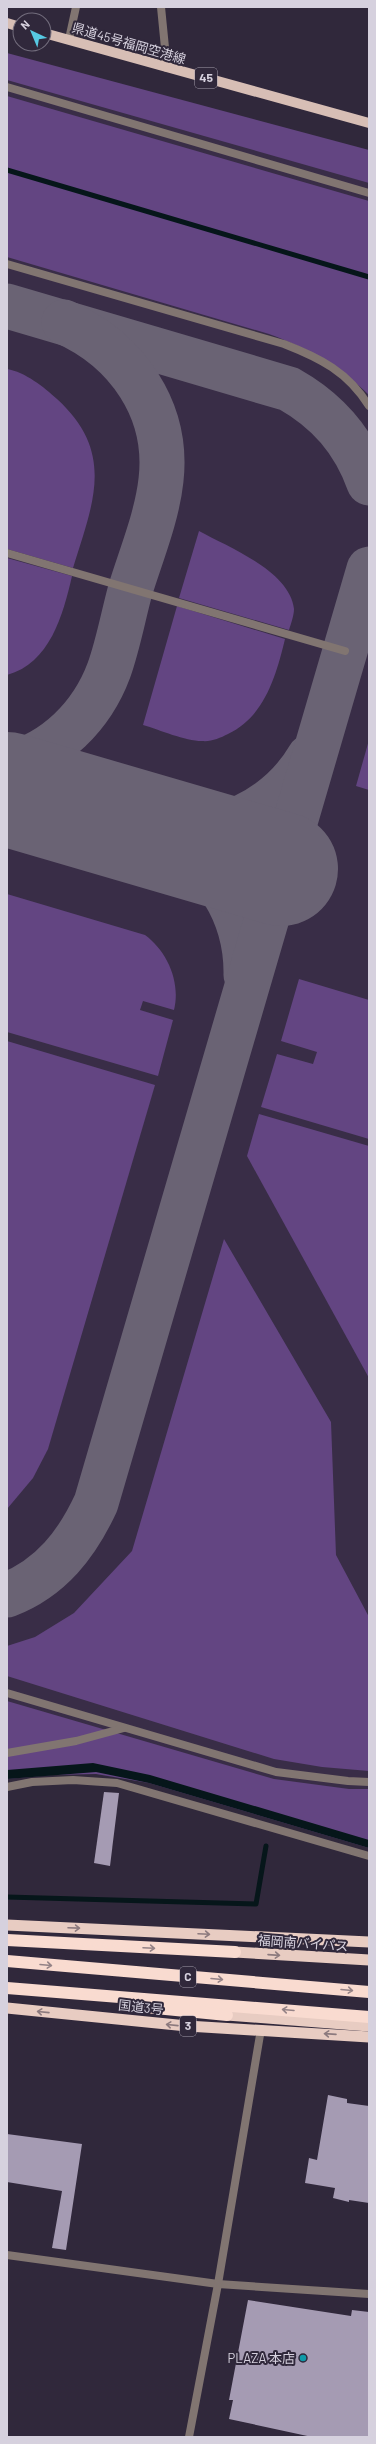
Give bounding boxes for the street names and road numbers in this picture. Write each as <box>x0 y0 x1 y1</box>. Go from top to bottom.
street label: 県道45号福岡空港線 <box>70 19 188 67</box>
road number: 45 <box>195 68 217 88</box>
street label: 福岡南バイパス <box>257 1932 349 1954</box>
road number: C <box>180 1967 196 1987</box>
street label: 国道3号 <box>117 1997 165 2017</box>
road number: 3 <box>180 2016 196 2036</box>

